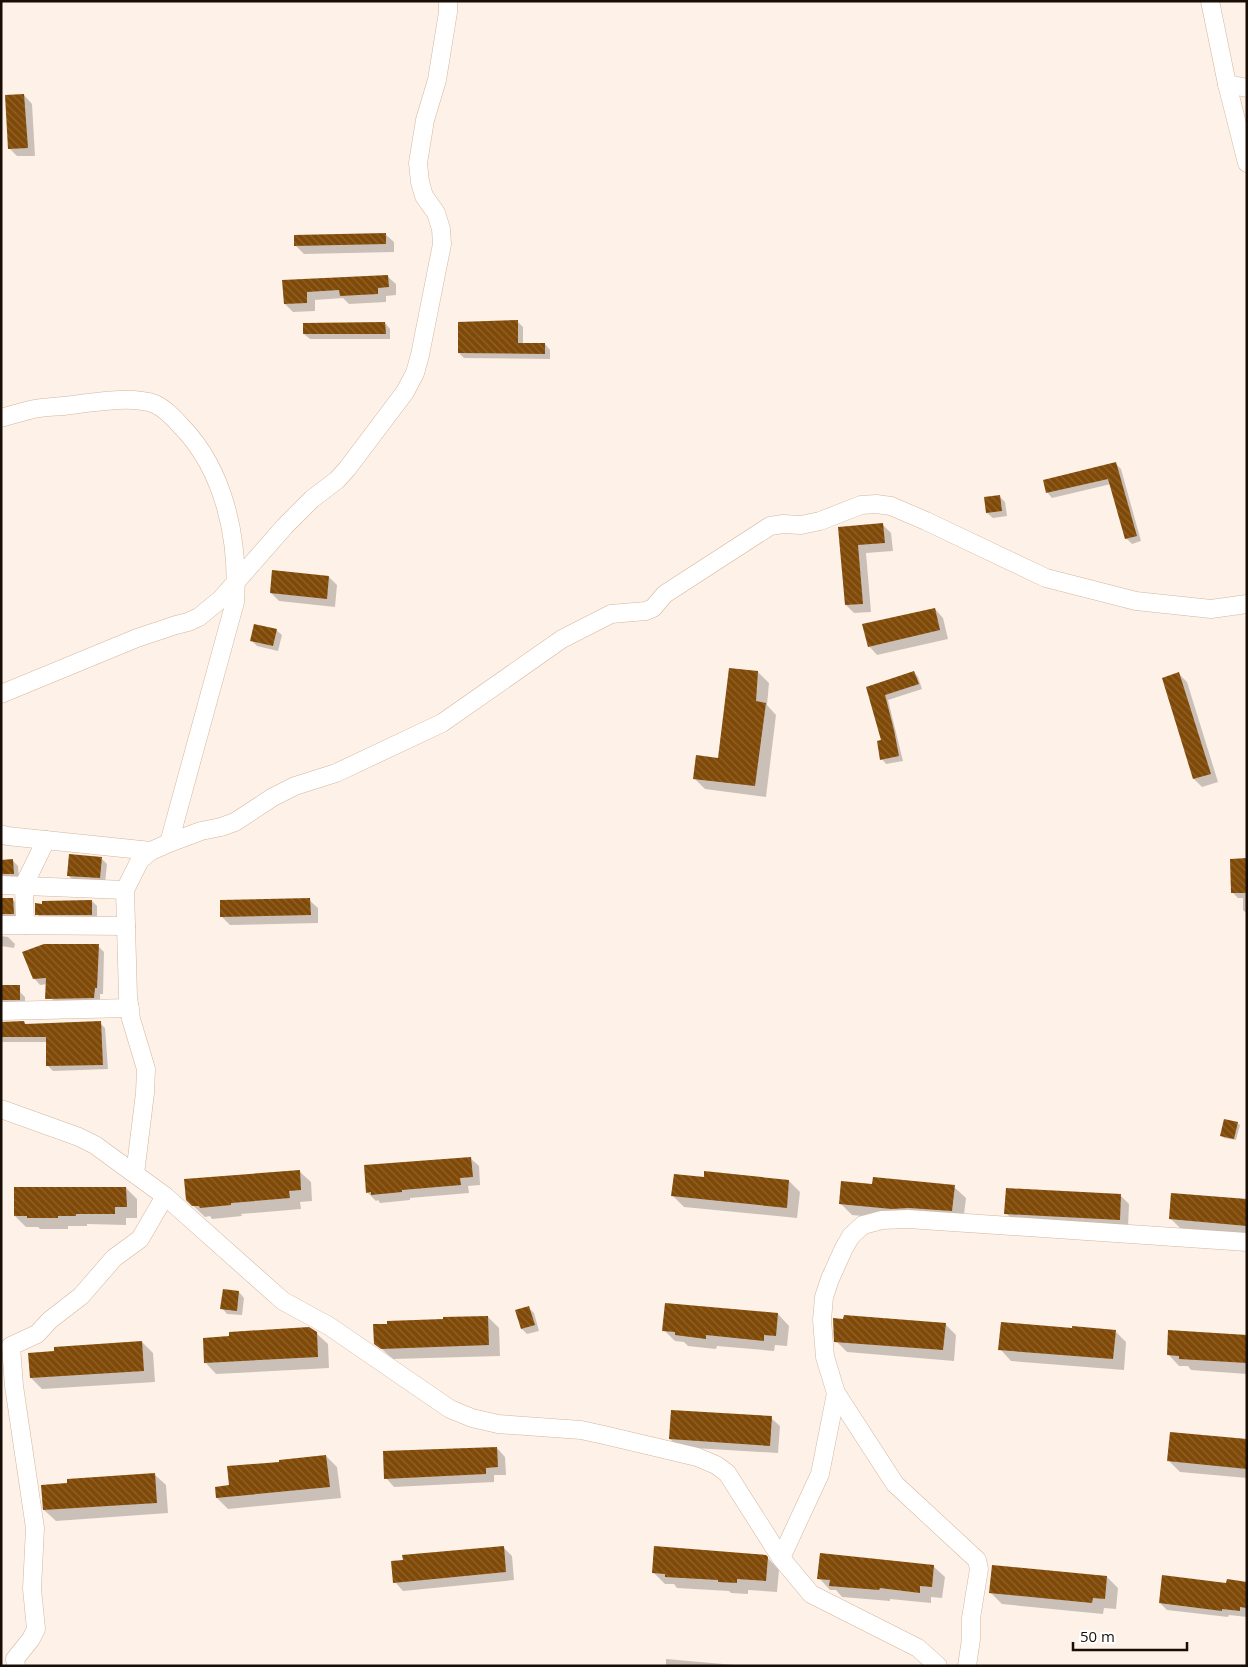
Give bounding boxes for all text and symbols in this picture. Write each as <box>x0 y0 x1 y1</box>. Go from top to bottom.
scale bar <box>1073 1620 1187 1652</box>
text: 50 m <box>1080 1626 1115 1646</box>

